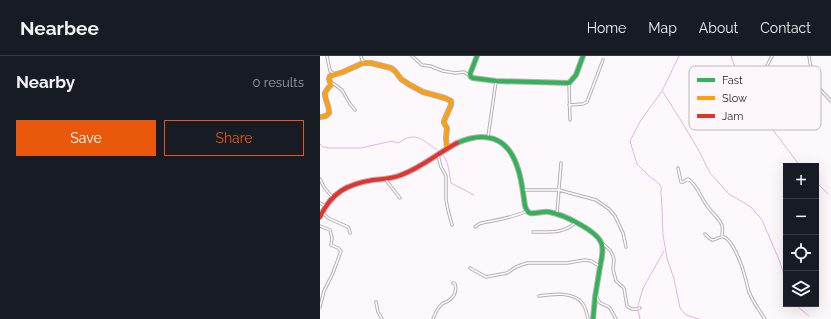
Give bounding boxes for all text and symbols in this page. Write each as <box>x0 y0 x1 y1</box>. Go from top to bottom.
text: Nearbee <box>20 17 99 39</box>
text: Home <box>587 20 626 36</box>
text: Map <box>648 20 677 36</box>
text: About <box>699 20 738 36</box>
text: Contact <box>760 20 811 36</box>
legend <box>689 66 821 130</box>
text: Nearby <box>16 72 75 92</box>
text: Fast <box>722 74 743 87</box>
text: 0 results <box>253 75 304 90</box>
text: Slow <box>722 92 747 105</box>
text: Jam <box>722 110 743 123</box>
button: Save <box>16 120 156 156</box>
button: Share <box>164 120 304 156</box>
map controls <box>783 163 819 307</box>
button: + <box>783 163 819 199</box>
button: − <box>783 199 819 235</box>
button: locate <box>783 235 819 271</box>
button: layers <box>783 271 819 307</box>

